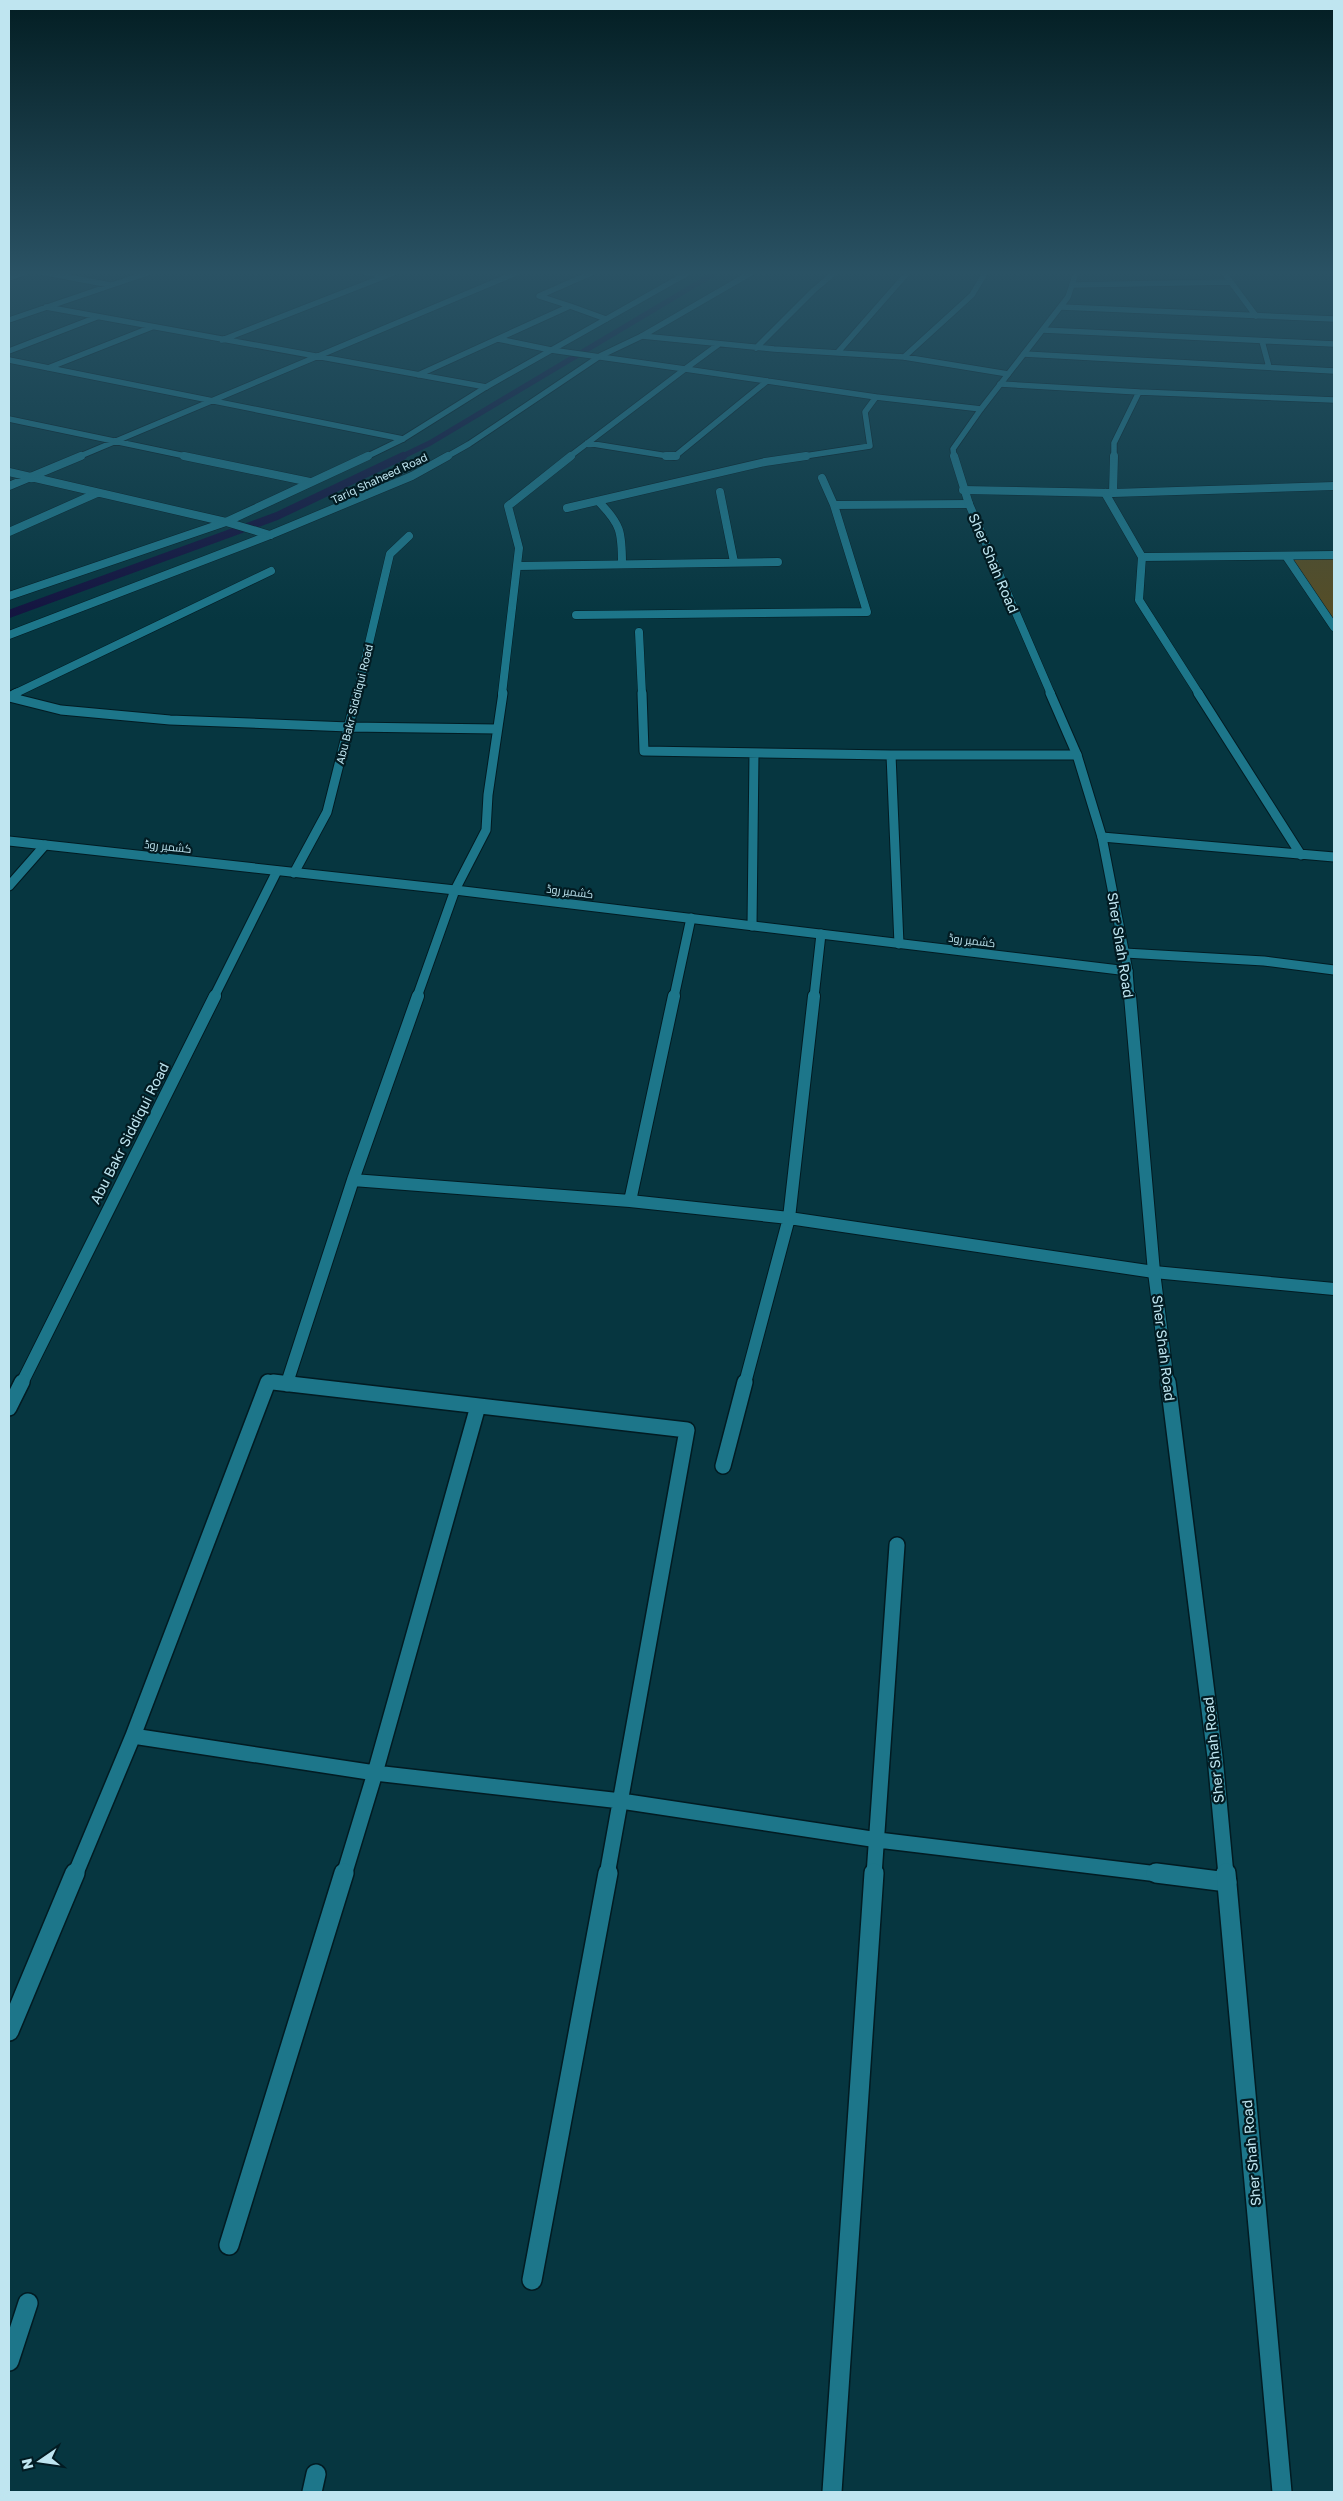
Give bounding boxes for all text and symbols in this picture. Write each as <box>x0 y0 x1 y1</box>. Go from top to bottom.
street label: Tariq Shaheed Road <box>329 450 429 506</box>
street label: Sher Shah Road <box>965 511 1023 615</box>
street label: Abu Bakr Siddiqui Road <box>333 643 375 765</box>
street label: کشمیر روڈ <box>144 837 192 856</box>
street label: کشمیر روڈ <box>546 882 594 901</box>
street label: Sher Shah Road <box>1104 891 1138 999</box>
street label: کشمیر روڈ <box>948 931 996 950</box>
street label: Abu Bakr Siddiqui Road <box>86 1059 172 1207</box>
street label: Sher Shah Road <box>1149 1294 1179 1402</box>
street label: Sher Shah Road <box>1199 1696 1227 1804</box>
street label: Sher Shah Road <box>1238 2099 1264 2207</box>
north arrow <box>15 2436 65 2486</box>
text: N <box>17 2457 36 2471</box>

